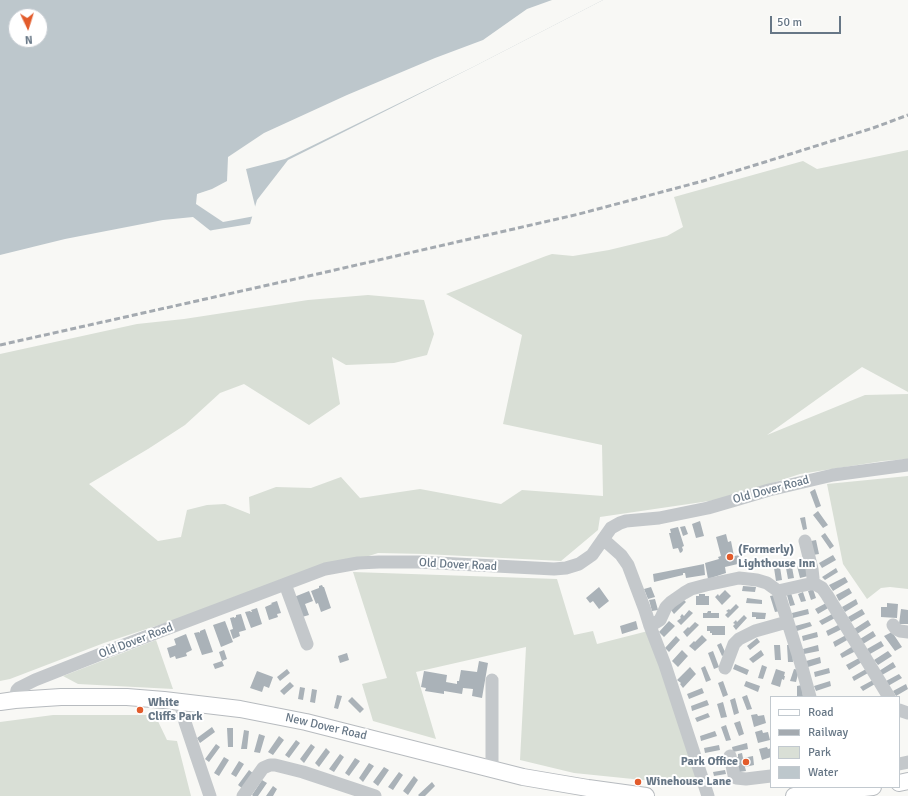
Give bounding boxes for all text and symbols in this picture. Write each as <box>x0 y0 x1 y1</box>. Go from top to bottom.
north arrow <box>8 8 48 48</box>
scale bar <box>772 8 843 34</box>
text: 50 m <box>777 15 802 30</box>
text: N <box>25 33 33 46</box>
street label: Old Dover Road <box>731 473 811 507</box>
place label: (Formerly) Lighthouse Inn <box>738 543 815 571</box>
marker: (Formerly) Lighthouse Inn <box>725 552 735 562</box>
street label: Old Dover Road <box>419 556 497 574</box>
street label: Old Dover Road <box>97 620 175 662</box>
place label: White Cliffs Park <box>148 696 202 724</box>
legend <box>770 696 900 788</box>
marker: White Cliffs Park <box>135 705 145 715</box>
text: Road <box>808 705 834 720</box>
street label: New Dover Road <box>284 711 368 743</box>
text: Railway <box>808 725 848 740</box>
text: Park <box>808 745 831 760</box>
place label: Park Office <box>681 755 738 769</box>
marker: Park Office <box>741 757 751 767</box>
text: Water <box>808 765 838 780</box>
place label: Winehouse Lane <box>646 775 731 789</box>
marker: Winehouse Lane <box>633 777 643 787</box>

